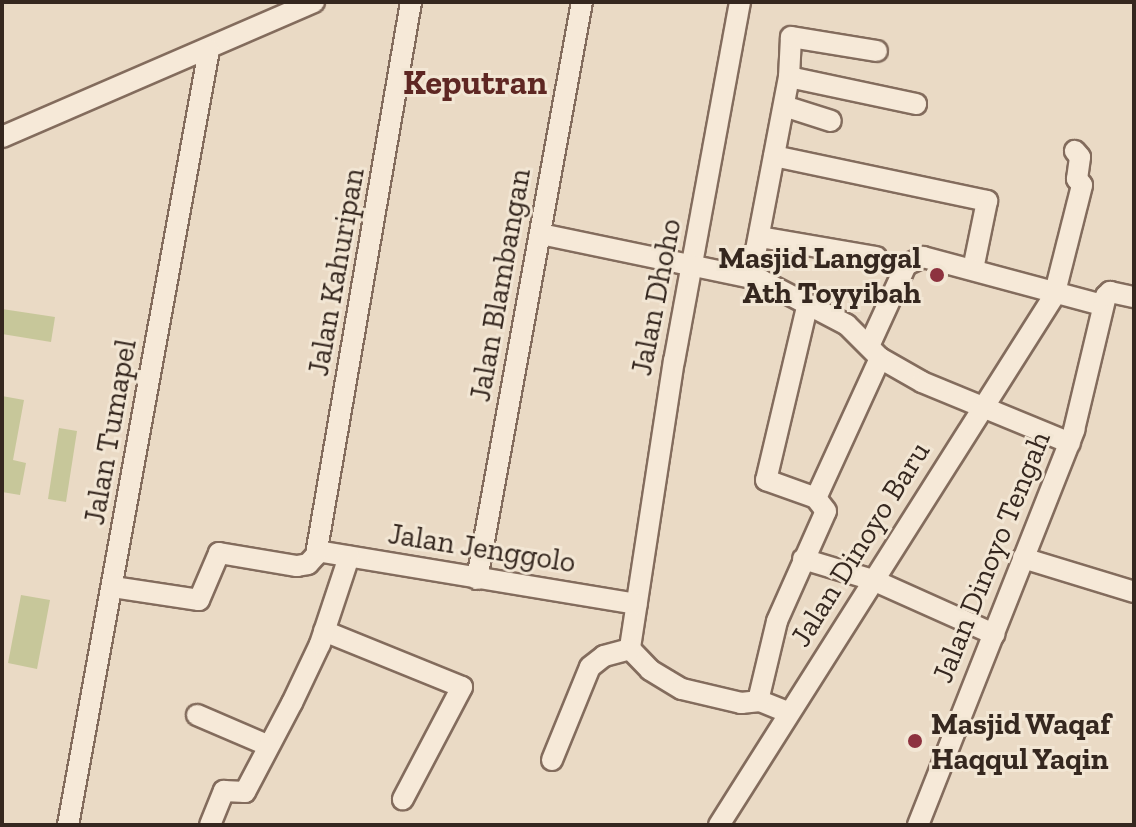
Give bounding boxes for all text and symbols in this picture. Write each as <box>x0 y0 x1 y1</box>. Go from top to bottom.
district label: Keputran <box>403 63 547 103</box>
street label: Jalan Kahuripan <box>300 165 372 379</box>
street label: Jalan Blambangan <box>462 166 538 404</box>
street label: Jalan Dhoho <box>623 216 689 378</box>
place label: Masjid Langgal Ath Toyyibah <box>718 240 921 310</box>
marker: Masjid Langgal Ath Toyyibah <box>928 266 946 284</box>
street label: Jalan Tumapel <box>76 336 144 528</box>
street label: Jalan Dinoyo Tengah <box>924 426 1058 688</box>
street label: Jalan Dinoyo Baru <box>783 435 937 653</box>
street label: Jalan Jenggolo <box>386 515 578 581</box>
place label: Masjid Waqaf Haqqul Yaqin <box>931 706 1112 776</box>
marker: Masjid Waqaf Haqqul Yaqin <box>906 732 924 750</box>

